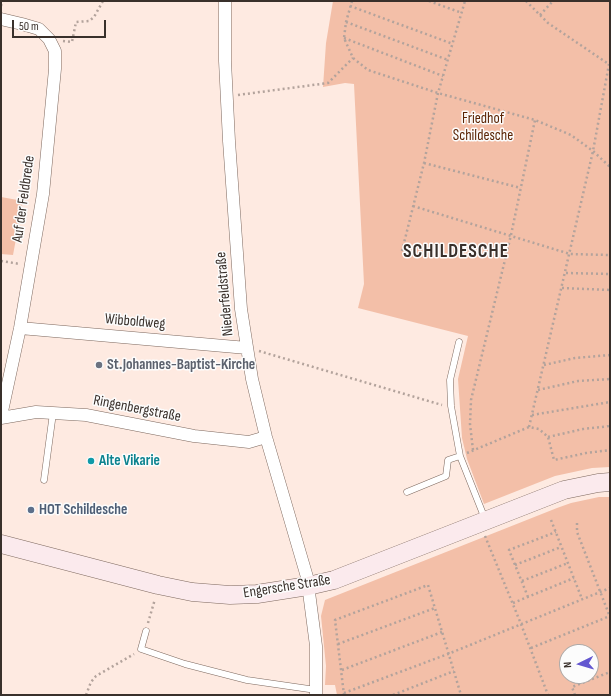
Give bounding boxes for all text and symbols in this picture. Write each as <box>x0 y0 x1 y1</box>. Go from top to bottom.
scale bar <box>14 12 108 38</box>
text: 50 m <box>19 19 39 34</box>
park label: Friedhof Schildesche <box>453 110 513 145</box>
street label: Auf der Feldbrede <box>9 154 39 244</box>
district label: SCHILDESCHE <box>403 241 509 263</box>
street label: Niederfeldstraße <box>212 251 238 337</box>
street label: Wibboldweg <box>104 310 166 334</box>
place label: St.Johannes-Baptist-Kirche <box>107 356 255 374</box>
marker: St.Johannes-Baptist-Kirche <box>94 360 104 370</box>
street label: Ringenbergstraße <box>92 392 182 426</box>
place label: Alte Vikarie <box>99 452 160 470</box>
marker: Alte Vikarie <box>86 456 96 466</box>
place label: HOT Schildesche <box>39 501 127 519</box>
marker: HOT Schildesche <box>26 505 36 515</box>
street label: Engersche Straße <box>242 571 332 603</box>
north arrow <box>559 644 599 684</box>
text: N <box>561 662 574 668</box>

